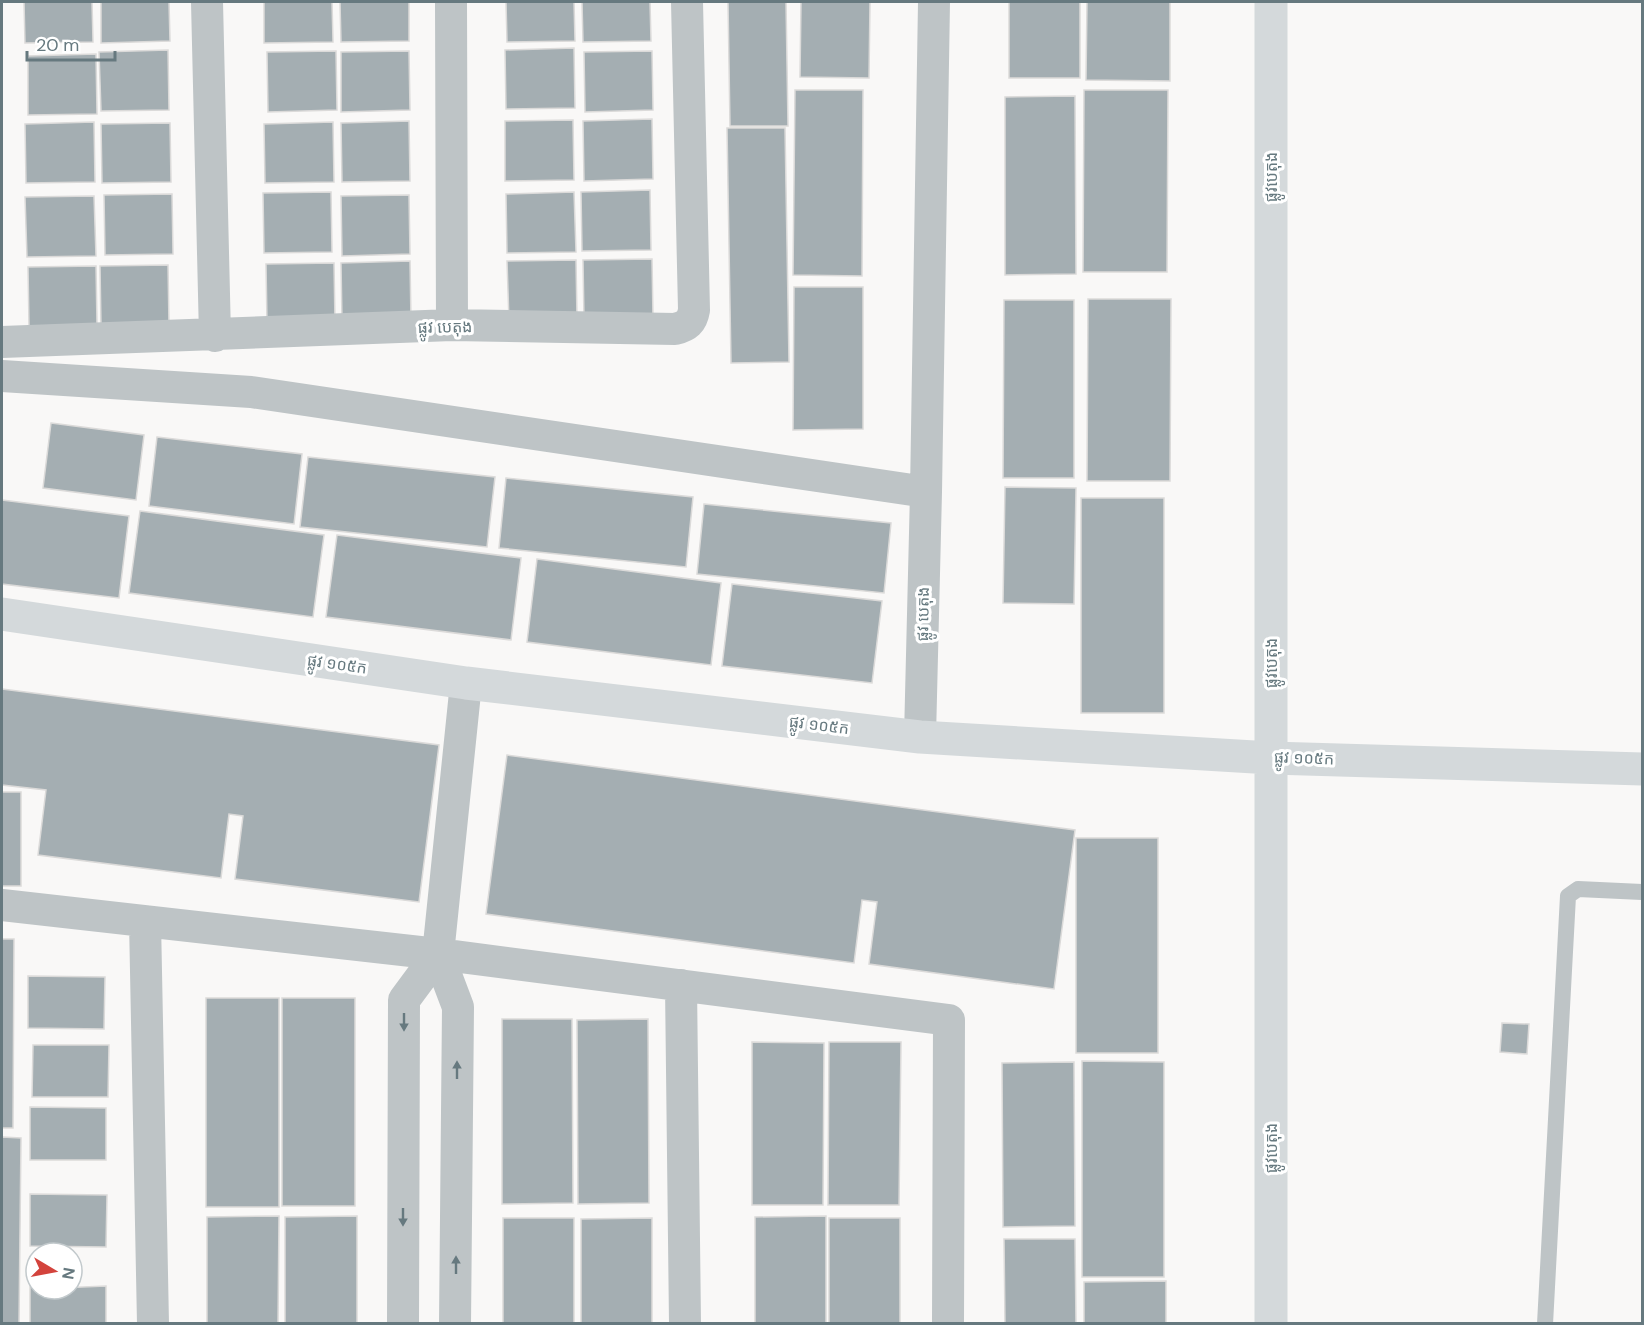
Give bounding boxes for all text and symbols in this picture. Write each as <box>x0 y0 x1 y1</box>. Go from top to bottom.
scale bar <box>27 24 116 62</box>
text: 20 m <box>36 33 79 57</box>
street label: ផ្លូវបេតុង <box>1261 152 1285 202</box>
street label: ផ្លូវ បេតុង <box>417 316 473 342</box>
street label: ផ្លូវ បេតុង <box>912 586 938 642</box>
street label: ផ្លូវបេតុង <box>1261 638 1285 688</box>
street label: ផ្លូវ ១០៥ក <box>305 649 368 682</box>
street label: ផ្លូវ ១០៥ក <box>787 711 850 743</box>
street label: ផ្លូវ ១០៥ក <box>1273 746 1334 773</box>
one-way arrow <box>399 1012 409 1031</box>
one-way arrow <box>452 1061 462 1080</box>
street label: ផ្លូវបេតុង <box>1261 1123 1285 1173</box>
one-way arrow <box>398 1207 408 1226</box>
north arrow <box>24 1241 84 1301</box>
one-way arrow <box>451 1256 461 1275</box>
text: N <box>57 1266 80 1281</box>

